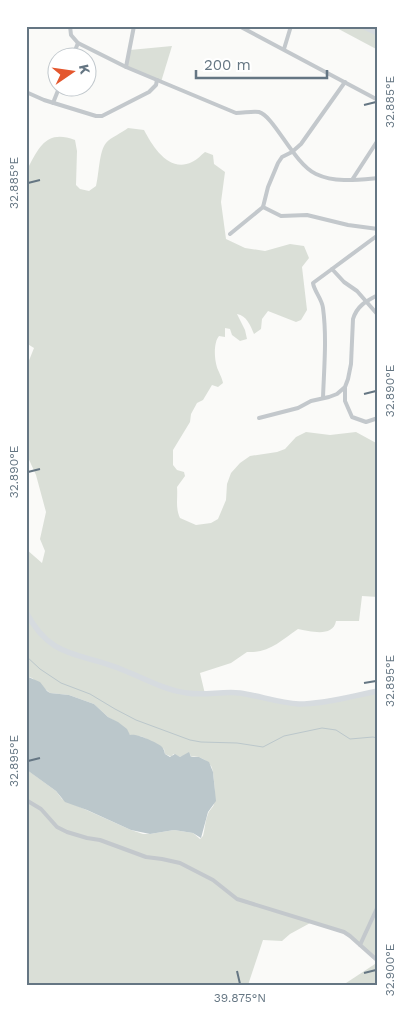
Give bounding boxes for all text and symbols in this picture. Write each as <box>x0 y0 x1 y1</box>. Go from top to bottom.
north arrow <box>48 48 98 98</box>
scale bar <box>196 48 328 80</box>
text: 200 m <box>204 56 251 74</box>
text: K <box>76 63 94 76</box>
text: 32.885°E <box>383 76 397 128</box>
text: 32.885°E <box>7 157 21 209</box>
text: 32.890°E <box>383 364 397 417</box>
text: 32.890°E <box>7 445 21 498</box>
text: 32.895°E <box>383 655 397 707</box>
text: 32.895°E <box>7 735 21 787</box>
text: 32.900°E <box>383 943 397 996</box>
text: 39.875°N <box>214 991 266 1005</box>

